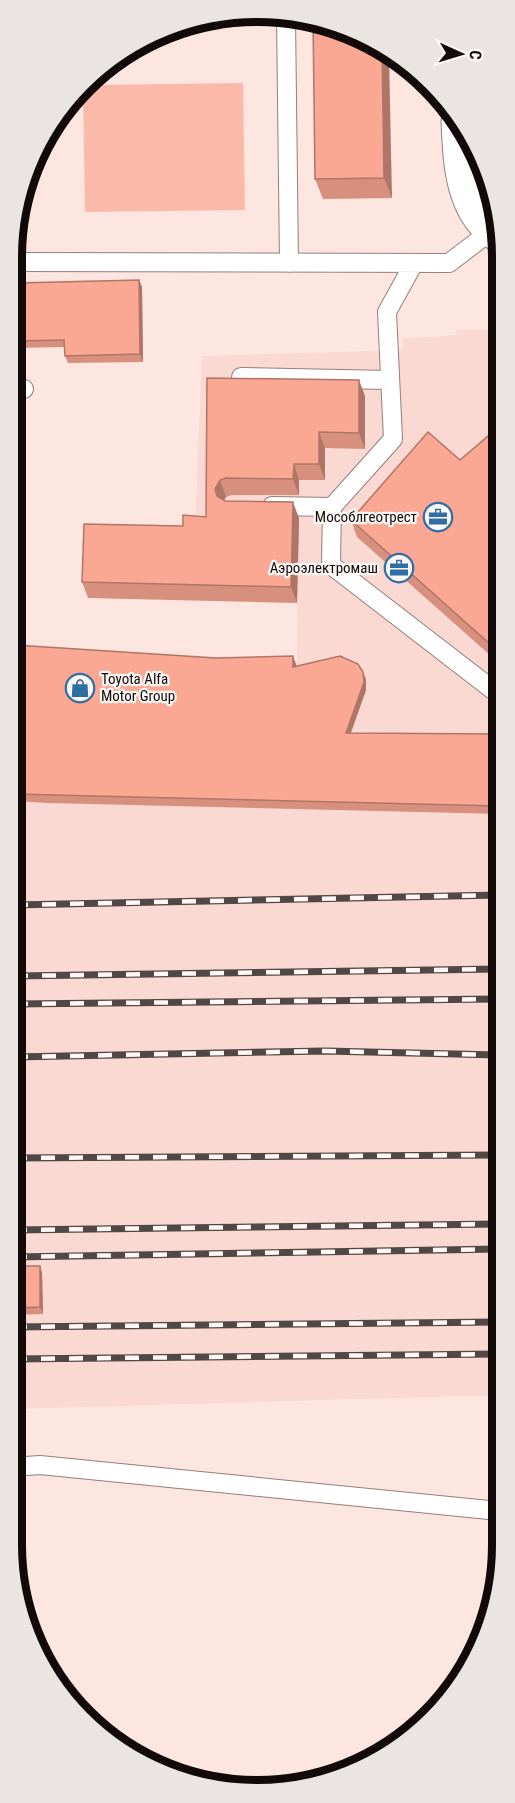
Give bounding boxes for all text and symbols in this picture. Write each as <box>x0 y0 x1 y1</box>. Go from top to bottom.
north arrow <box>431 24 491 84</box>
text: С <box>466 50 485 60</box>
office icon: Мособлгеотрест <box>422 501 454 533</box>
place label: Мособлгеотрест <box>315 508 417 526</box>
office icon: Аэроэлектромаш <box>383 552 415 584</box>
place label: Аэроэлектромаш <box>270 559 378 577</box>
place label: Toyota Alfa Motor Group <box>101 670 175 705</box>
shop icon: Toyota Alfa Motor Group <box>64 672 96 704</box>

